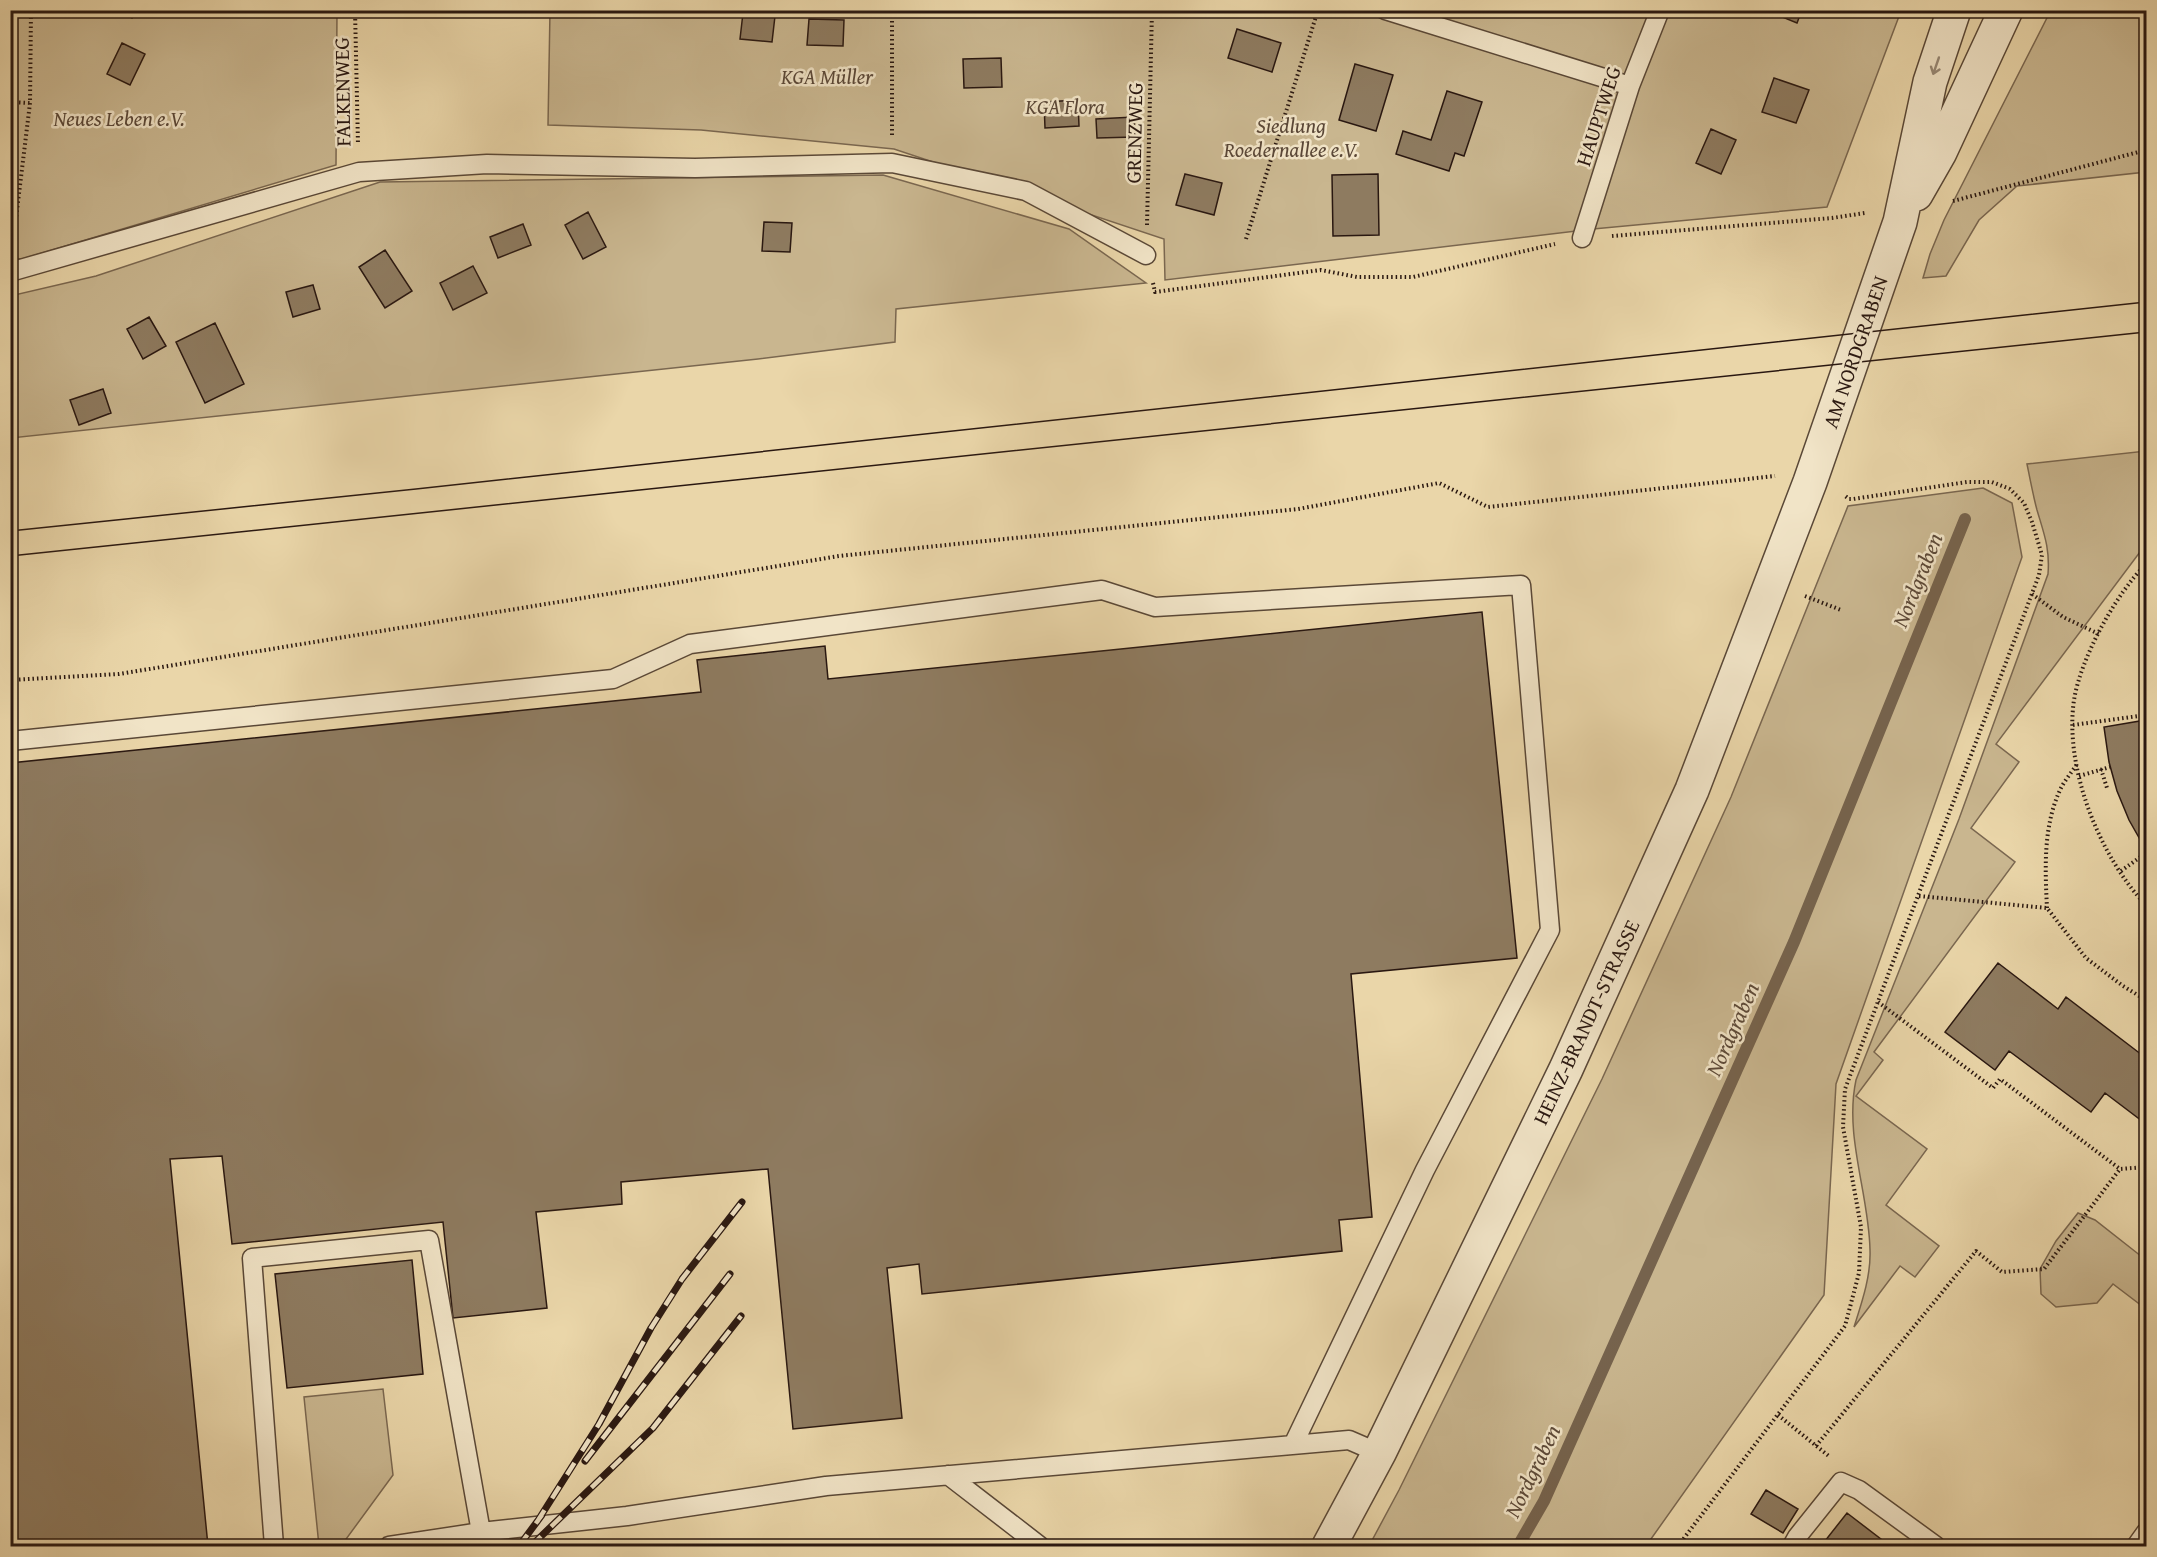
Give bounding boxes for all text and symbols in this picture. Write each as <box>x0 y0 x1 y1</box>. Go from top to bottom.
street label: FALKENWEG <box>326 37 358 147</box>
one-way arrow <box>1929 56 1940 75</box>
park label: KGA Müller <box>780 61 874 92</box>
street label: HAUPTWEG <box>1567 62 1629 170</box>
street label: GRENZWEG <box>1118 82 1150 184</box>
park label: KGA Flora <box>1024 91 1105 122</box>
park label: Neues Leben e.V. <box>52 103 185 134</box>
park label: Siedlung Roedernallee e.V. <box>1223 110 1358 165</box>
street label: AM NORDGRABEN <box>1814 271 1896 432</box>
water label: Nordgraben <box>1883 528 1950 633</box>
street label: HEINZ-BRANDT-STRASSE <box>1525 914 1647 1130</box>
water label: Nordgraben <box>1697 977 1767 1082</box>
water label: Nordgraben <box>1495 1419 1568 1524</box>

